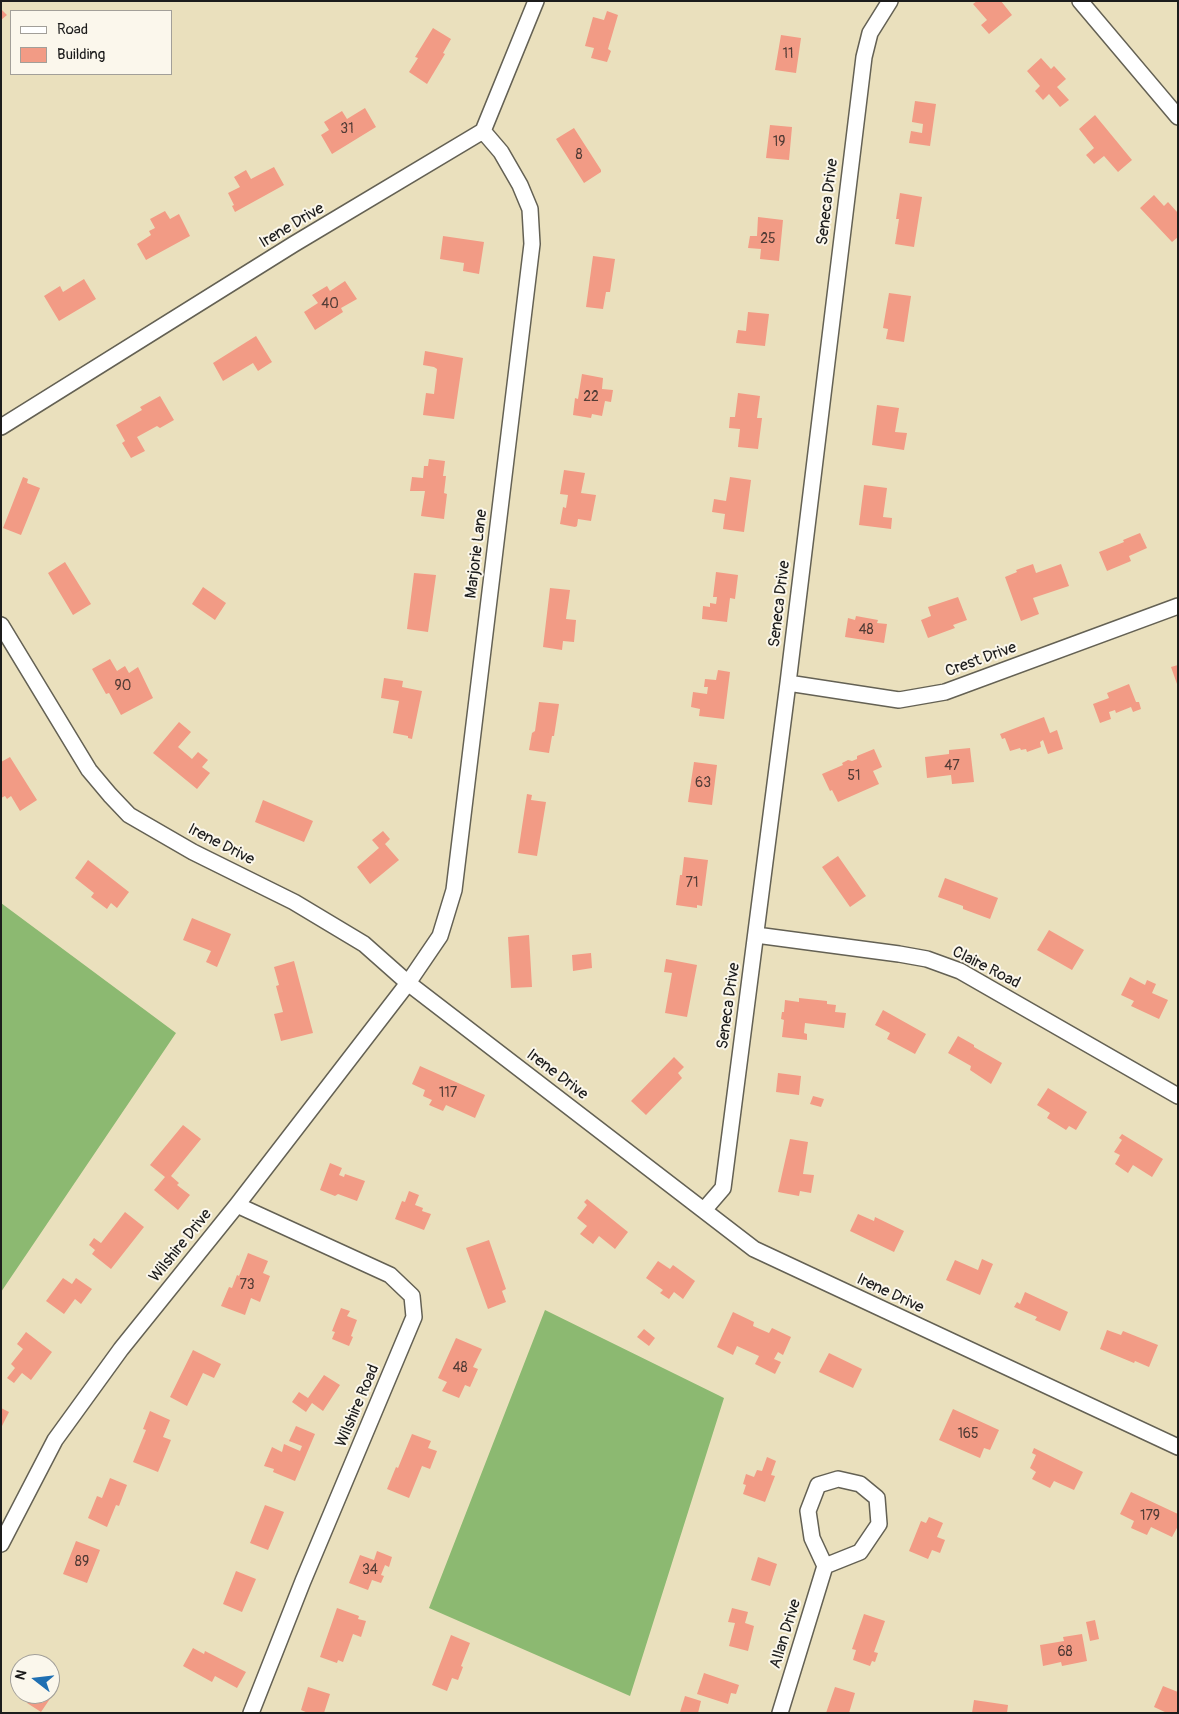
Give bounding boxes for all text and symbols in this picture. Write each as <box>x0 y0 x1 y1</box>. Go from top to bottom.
legend <box>10 10 172 75</box>
text: Road <box>57 20 88 39</box>
text: Building <box>57 45 105 64</box>
house number: 11 <box>783 46 793 62</box>
house number: 31 <box>340 121 354 137</box>
house number: 19 <box>773 134 785 150</box>
house number: 8 <box>575 147 583 163</box>
street label: Seneca Drive <box>813 158 843 246</box>
street label: Irene Drive <box>256 199 328 253</box>
house number: 25 <box>760 231 776 247</box>
house number: 40 <box>321 296 339 312</box>
house number: 22 <box>583 389 599 405</box>
street label: Marjorie Lane <box>462 508 492 600</box>
street label: Seneca Drive <box>765 560 795 648</box>
house number: 48 <box>858 622 874 638</box>
street label: Crest Drive <box>943 638 1019 682</box>
house number: 90 <box>115 678 131 694</box>
house number: 47 <box>944 758 960 774</box>
house number: 51 <box>847 768 861 784</box>
house number: 63 <box>695 775 711 791</box>
street label: Irene Drive <box>185 820 257 870</box>
house number: 71 <box>686 875 698 891</box>
street label: Claire Road <box>949 943 1023 993</box>
street label: Seneca Drive <box>713 962 745 1050</box>
street label: Irene Drive <box>522 1046 592 1104</box>
house number: 117 <box>439 1085 457 1101</box>
street label: Wilshire Drive <box>146 1205 216 1287</box>
street label: Irene Drive <box>853 1270 927 1318</box>
house number: 73 <box>239 1277 255 1293</box>
house number: 48 <box>452 1360 468 1376</box>
street label: Wilshire Road <box>332 1362 384 1450</box>
house number: 165 <box>957 1426 979 1442</box>
house number: 179 <box>1140 1508 1160 1524</box>
house number: 89 <box>75 1554 89 1570</box>
house number: 34 <box>362 1562 378 1578</box>
street label: Allan Drive <box>766 1597 806 1671</box>
house number: 68 <box>1057 1644 1073 1660</box>
north arrow <box>10 1654 60 1704</box>
text: N <box>12 1668 31 1682</box>

